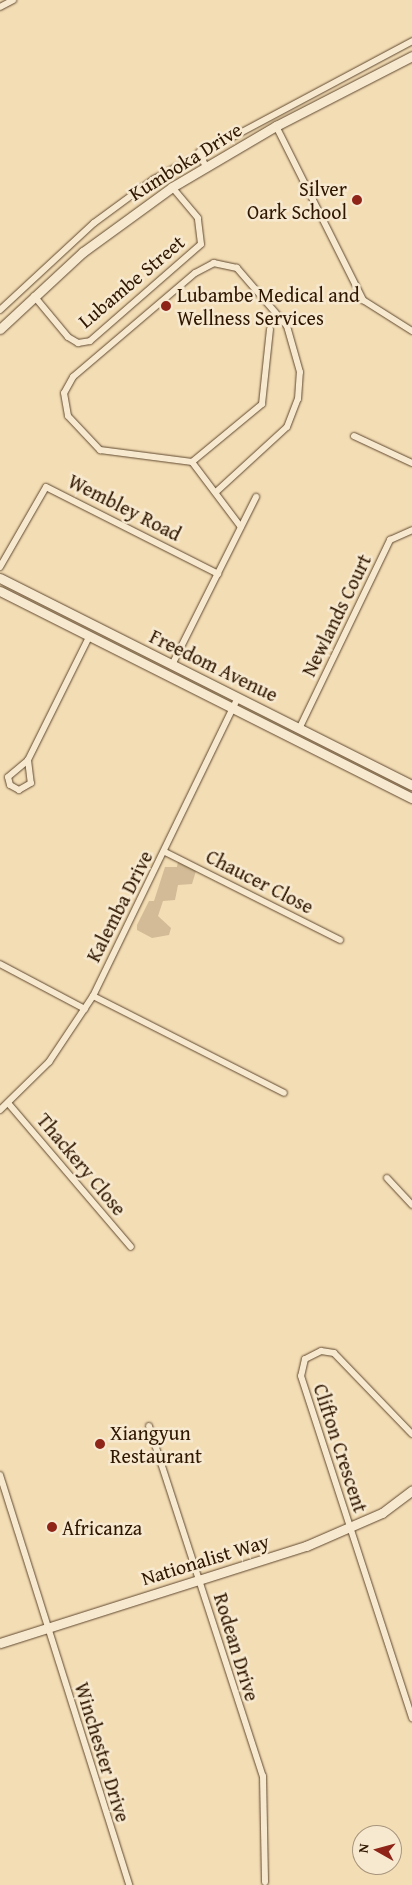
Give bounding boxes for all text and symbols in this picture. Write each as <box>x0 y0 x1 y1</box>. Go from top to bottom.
street label: Kumboka Drive <box>124 117 246 205</box>
place label: Silver Oark School <box>247 176 347 223</box>
marker: Silver Oark School <box>351 194 363 206</box>
street label: Lubambe Street <box>73 230 189 332</box>
place label: Lubambe Medical and Wellness Services <box>177 282 360 329</box>
marker: Lubambe Medical and Wellness Services <box>159 299 173 313</box>
street label: Wembley Road <box>65 468 185 546</box>
street label: Newlands Court <box>296 550 376 680</box>
street label: Freedom Avenue <box>146 624 282 706</box>
street label: Chaucer Close <box>202 844 318 918</box>
street label: Kalemba Drive <box>81 846 157 966</box>
street label: Thackery Close <box>32 1108 132 1220</box>
street label: Clifton Crescent <box>309 1381 373 1515</box>
place label: Xiangyun Restaurant <box>110 1420 202 1467</box>
marker: Xiangyun Restaurant <box>94 1438 106 1450</box>
place label: Africanza <box>62 1515 142 1539</box>
marker: Africanza <box>46 1521 58 1533</box>
street label: Nationalist Way <box>138 1528 272 1590</box>
street label: Rodean Drive <box>209 1590 265 1704</box>
street label: Winchester Drive <box>70 1679 136 1825</box>
north arrow <box>352 1825 402 1875</box>
text: N <box>353 1842 374 1854</box>

